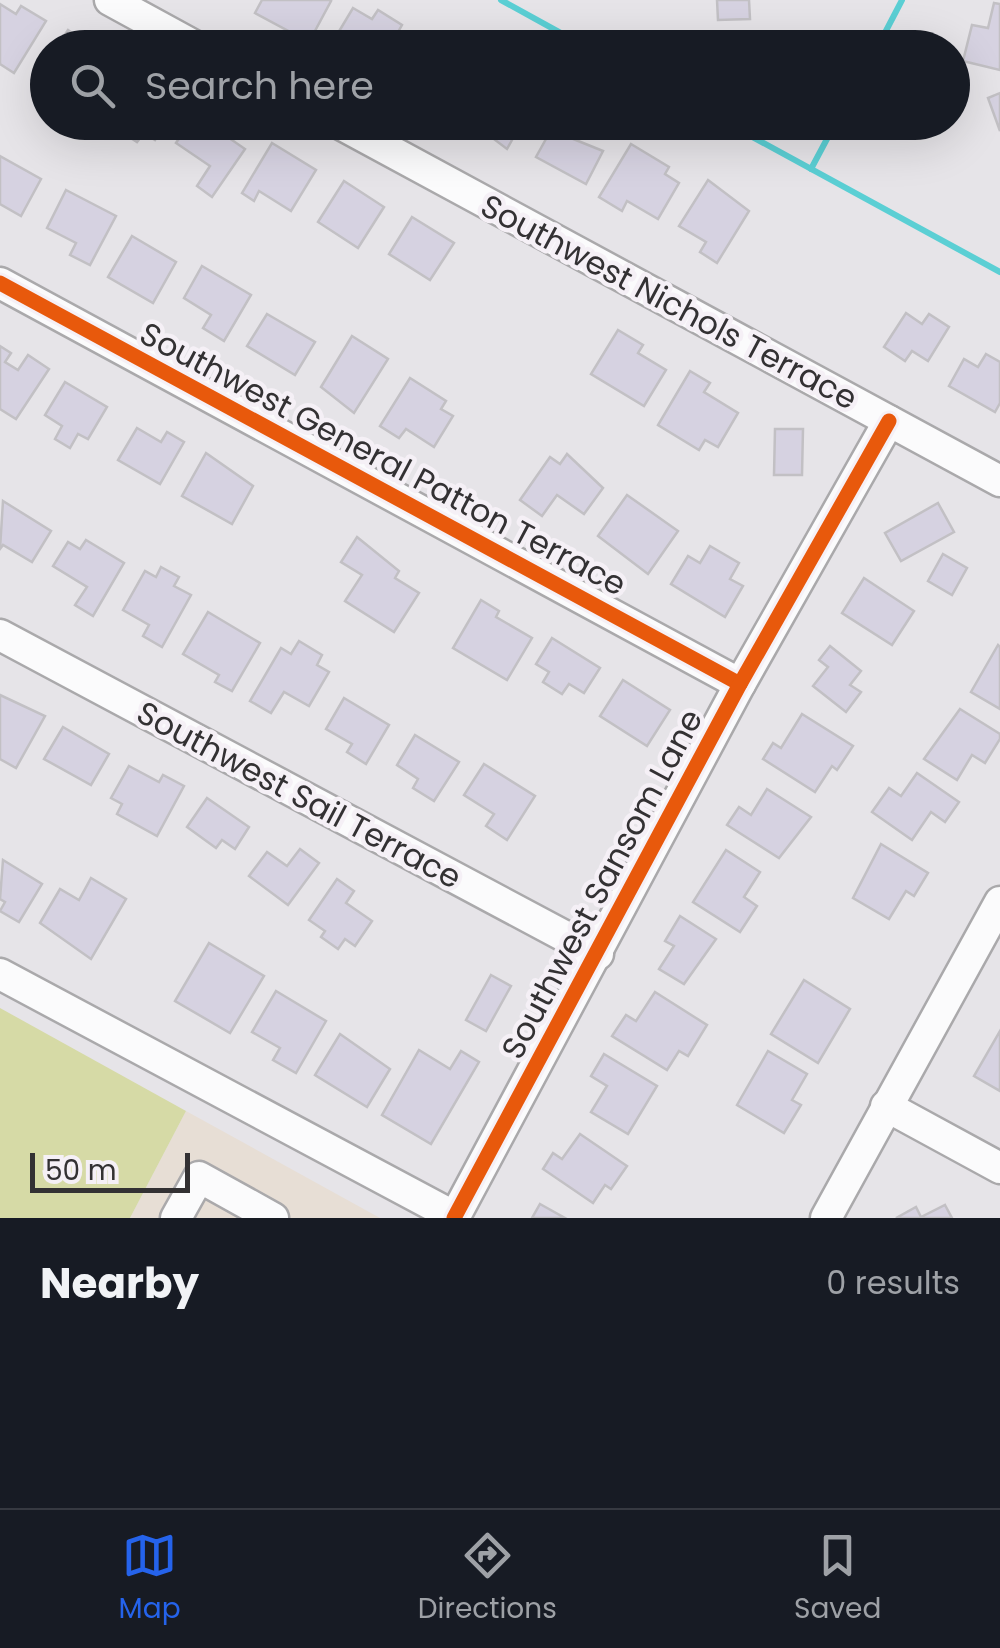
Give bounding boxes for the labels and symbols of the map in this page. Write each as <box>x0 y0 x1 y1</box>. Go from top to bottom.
street label: Southwest Nichols Terrace <box>473 183 866 420</box>
street label: Southwest General Patton Terrace <box>132 311 634 606</box>
street label: Southwest Sail Terrace <box>129 690 469 899</box>
street label: Southwest Sansom Lane <box>490 701 713 1067</box>
scale bar <box>30 1148 190 1192</box>

